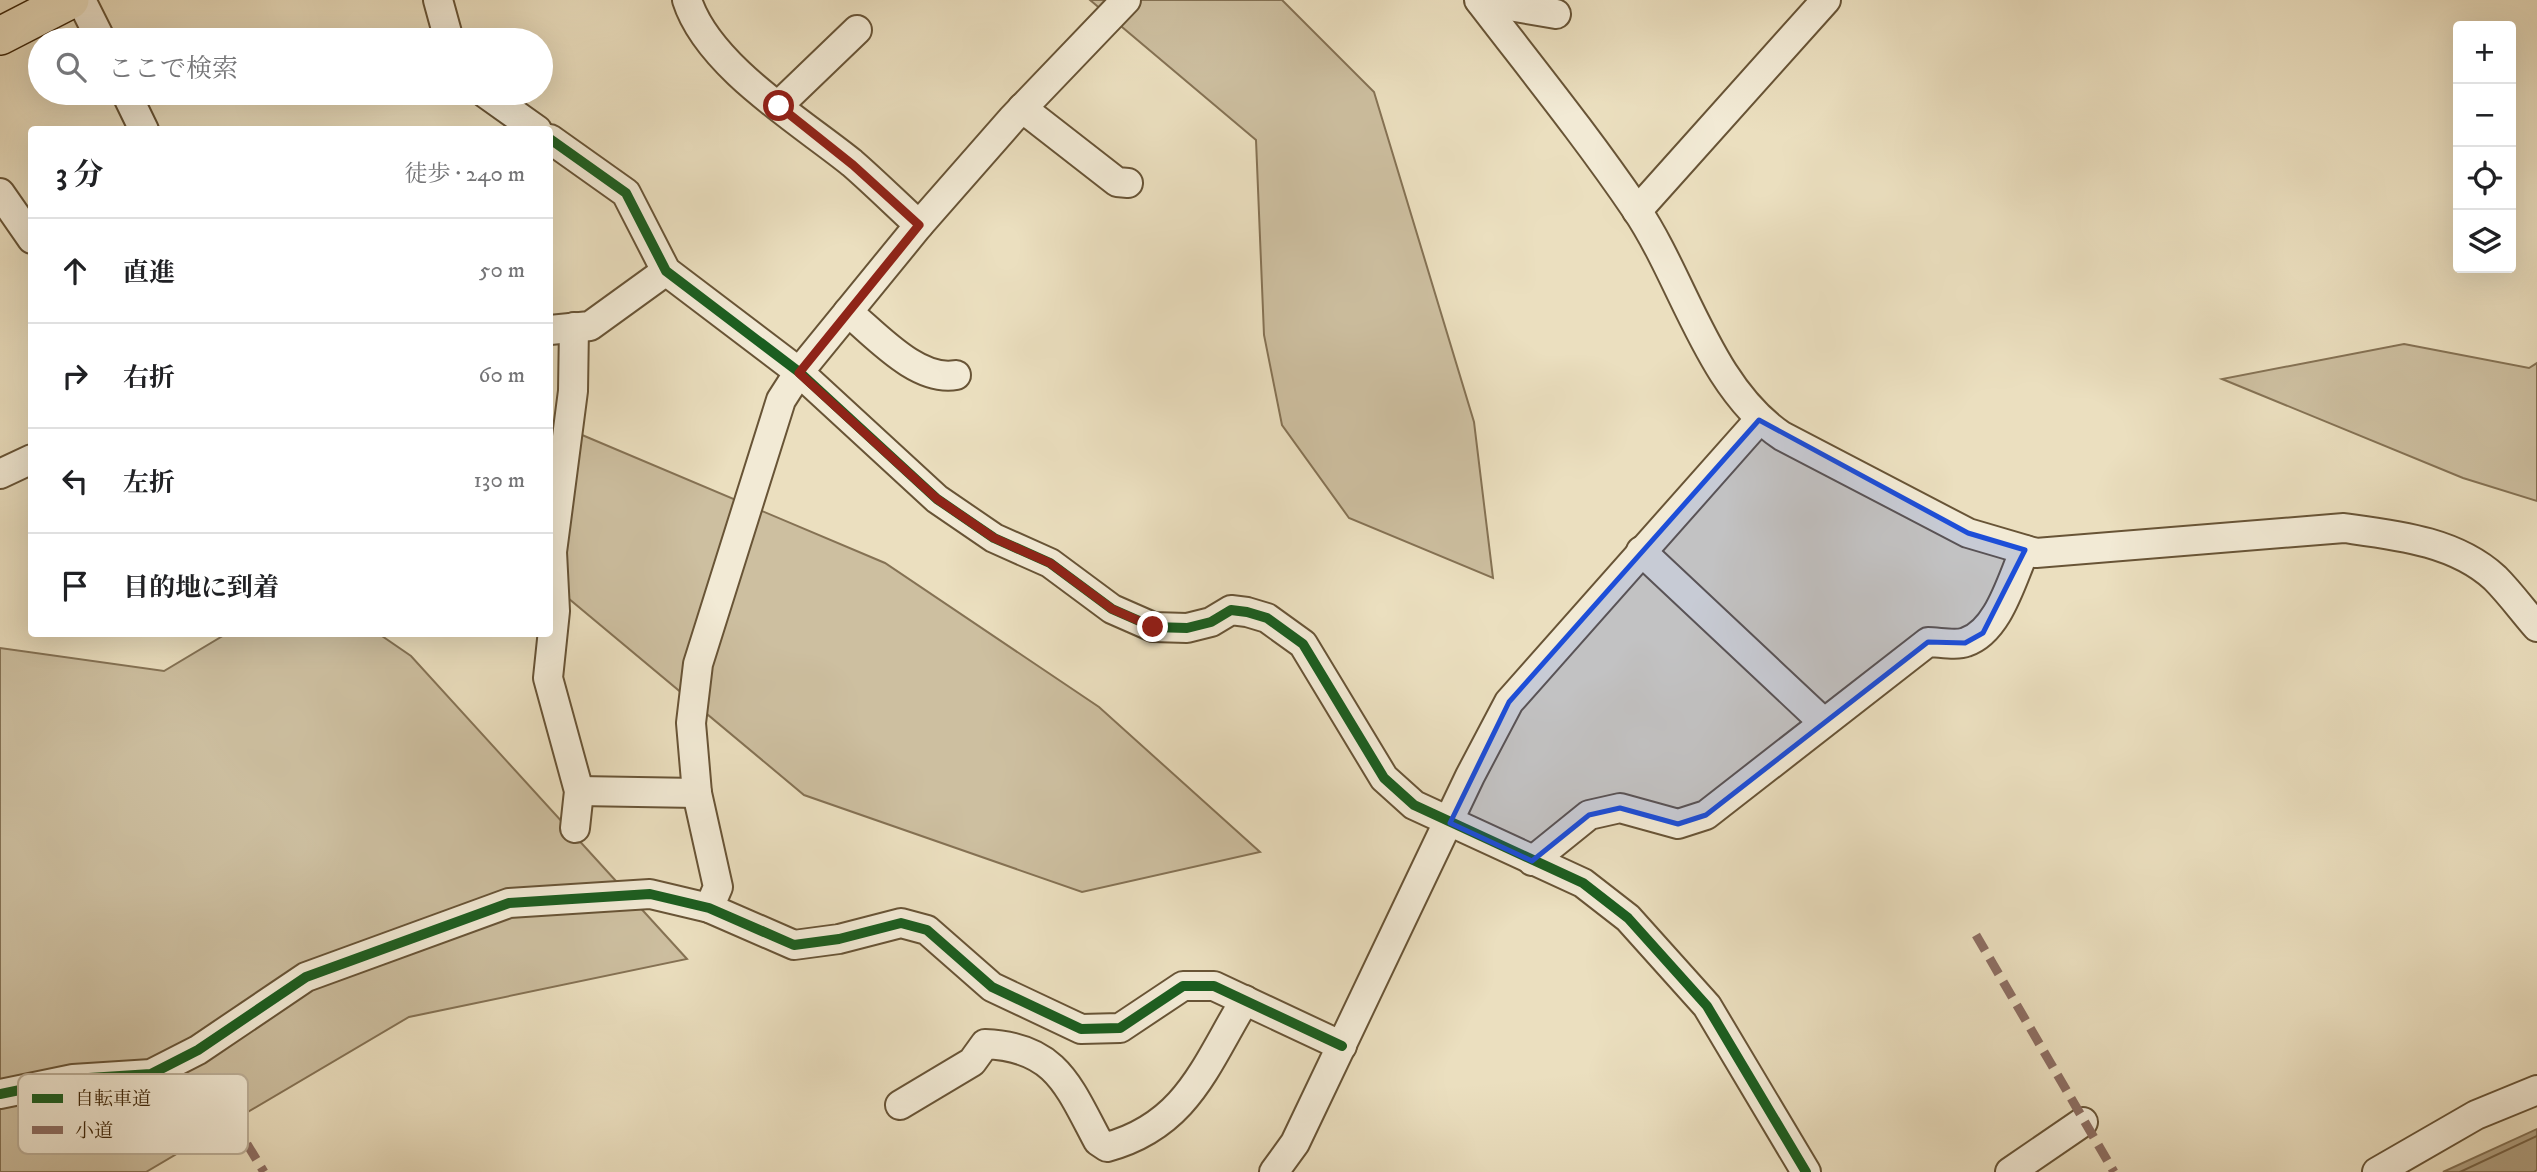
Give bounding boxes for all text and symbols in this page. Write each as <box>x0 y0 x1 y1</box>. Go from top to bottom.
map controls <box>2453 21 2516 273</box>
button: + <box>2453 21 2516 84</box>
search box <box>28 28 553 105</box>
icon: search <box>52 48 90 86</box>
text: ここで検索 <box>108 53 238 86</box>
button: − <box>2453 84 2516 147</box>
route start <box>763 90 794 121</box>
button: locate <box>2453 147 2516 210</box>
text: 3 分 <box>56 157 104 194</box>
text: 徒歩 · 240 m <box>404 160 525 189</box>
button: layers <box>2453 210 2516 273</box>
icon: ahead <box>56 252 94 290</box>
text: 50 m <box>479 256 525 285</box>
text: 直進 <box>123 257 175 290</box>
icon: right <box>56 357 94 395</box>
text: 60 m <box>478 361 525 390</box>
text: 右折 <box>123 362 175 395</box>
icon: left <box>56 462 94 500</box>
text: 130 m <box>473 466 525 495</box>
text: 左折 <box>123 467 175 500</box>
icon: arrive <box>56 567 94 605</box>
text: 目的地に到着 <box>123 572 279 605</box>
route end <box>1137 611 1168 642</box>
legend <box>18 1074 248 1154</box>
text: 自転車道 <box>75 1088 151 1111</box>
text: 小道 <box>75 1120 113 1143</box>

